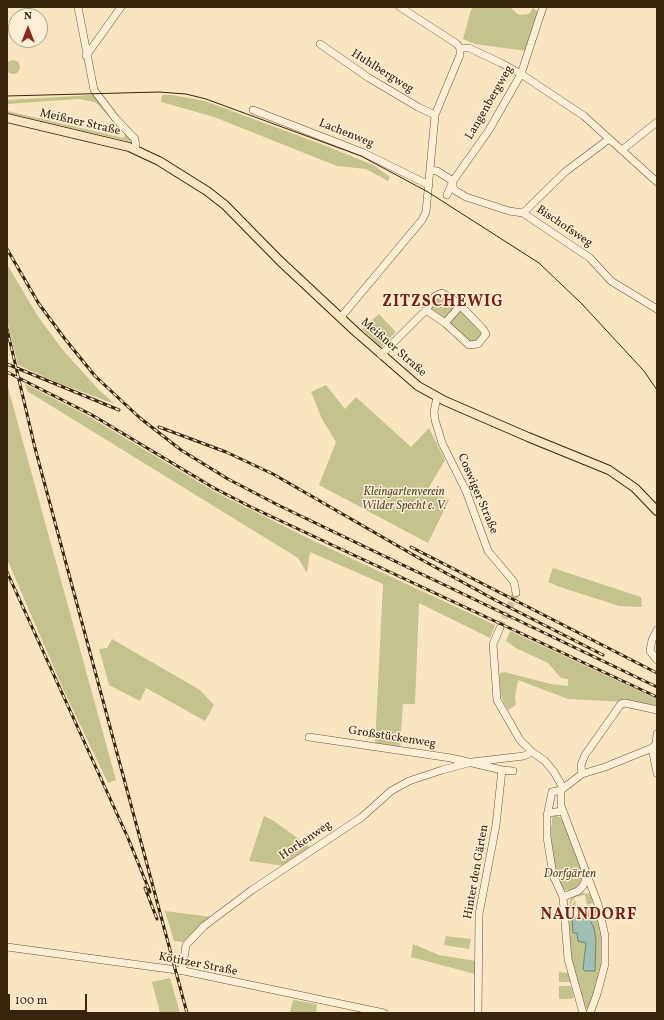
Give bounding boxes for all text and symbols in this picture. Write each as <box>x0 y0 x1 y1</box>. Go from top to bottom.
north arrow <box>8 8 48 48</box>
text: N <box>24 9 32 24</box>
street label: Huhlbergweg <box>348 47 416 97</box>
street label: Langenbergweg <box>463 63 517 143</box>
street label: Meißner Straße <box>38 107 122 139</box>
street label: Lachenweg <box>316 116 376 152</box>
street label: Bischofsweg <box>533 203 595 251</box>
district label: ZITZSCHEWIG <box>382 293 504 313</box>
street label: Meißner Straße <box>357 316 429 380</box>
street label: Coswiger Straße <box>454 452 500 536</box>
park label: Kleingartenverein Wilder Specht e. V. <box>362 486 446 514</box>
street label: Großstückenweg <box>347 724 437 752</box>
street label: Horkenweg <box>277 818 335 864</box>
street label: Hinter den Gärten <box>462 824 492 920</box>
park label: Dorfgärten <box>544 868 596 882</box>
district label: NAUNDORF <box>541 906 637 926</box>
street label: Kötitzer Straße <box>157 950 239 980</box>
scale bar <box>10 986 89 1012</box>
text: 100 m <box>15 993 47 1009</box>

